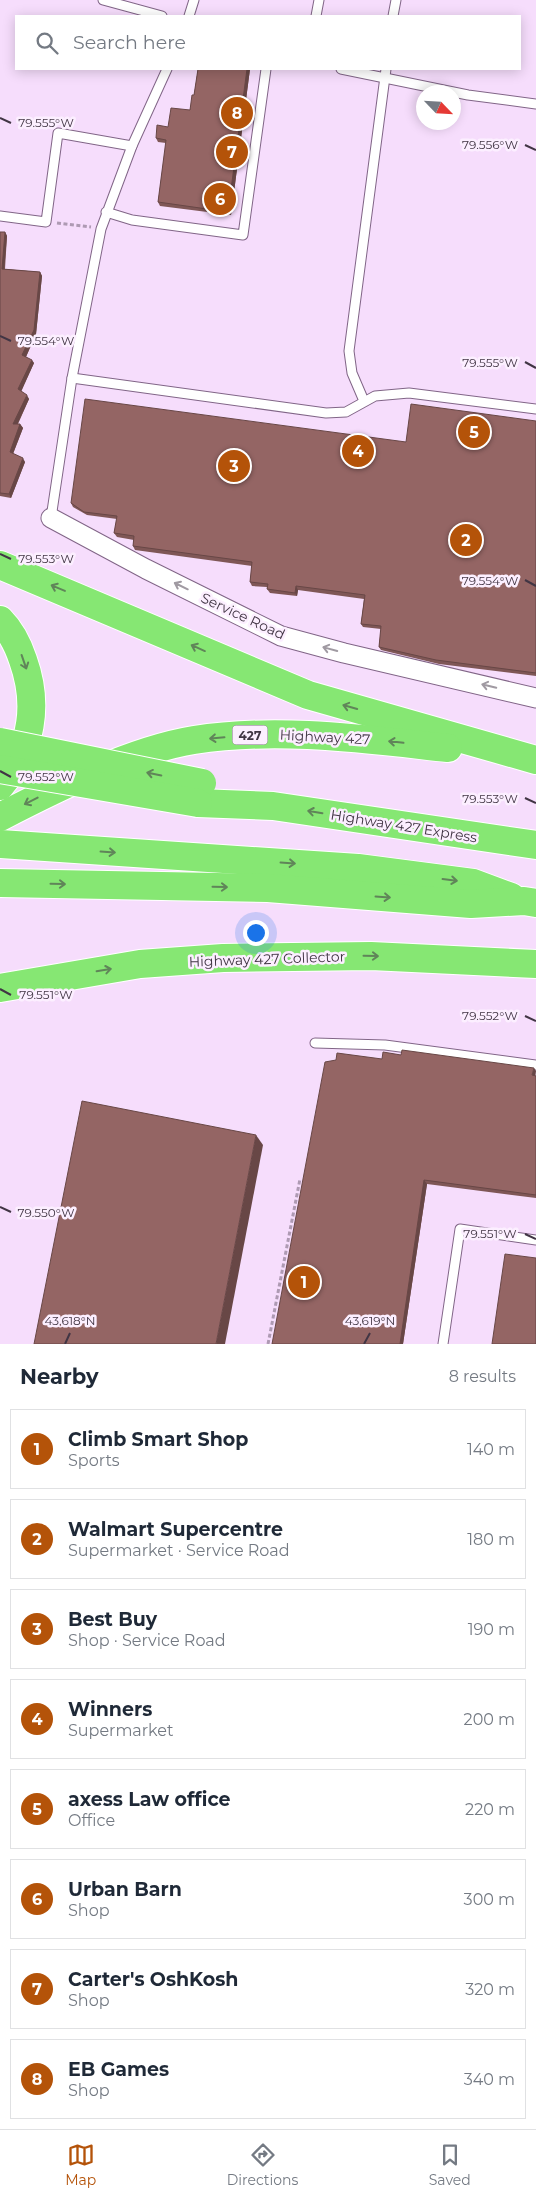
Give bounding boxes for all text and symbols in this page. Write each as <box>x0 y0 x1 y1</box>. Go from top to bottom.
search box <box>15 15 521 70</box>
icon: search <box>33 29 61 57</box>
text: Search here <box>73 31 186 54</box>
north arrow <box>416 85 461 130</box>
pin: 8 <box>221 94 253 132</box>
text: 79.555°W <box>18 115 74 130</box>
pin: 7 <box>216 133 248 171</box>
text: 79.556°W <box>462 137 518 152</box>
pin: 6 <box>204 180 236 218</box>
text: 79.554°W <box>18 333 74 348</box>
text: 79.555°W <box>462 355 518 370</box>
pin: 5 <box>458 413 490 451</box>
pin: 4 <box>342 432 374 470</box>
pin: 3 <box>218 447 250 485</box>
pin: 2 <box>450 521 482 559</box>
text: 79.553°W <box>18 551 74 566</box>
text: 79.554°W <box>462 573 518 588</box>
one-way arrow <box>174 581 189 591</box>
one-way arrow <box>51 583 66 592</box>
street label: Service Road <box>198 589 288 643</box>
one-way arrow <box>191 643 206 653</box>
one-way arrow <box>323 644 339 653</box>
one-way arrow <box>20 654 29 669</box>
one-way arrow <box>481 681 497 690</box>
one-way arrow <box>342 701 358 711</box>
road number: 427 <box>232 726 268 744</box>
street label: Highway 427 <box>279 726 371 748</box>
one-way arrow <box>209 734 225 743</box>
one-way arrow <box>388 737 404 747</box>
one-way arrow <box>147 768 163 778</box>
text: 79.552°W <box>18 769 74 784</box>
text: 79.553°W <box>462 791 518 806</box>
one-way arrow <box>23 796 38 806</box>
street label: Highway 427 Express <box>329 806 479 846</box>
one-way arrow <box>307 807 323 817</box>
one-way arrow <box>100 847 116 856</box>
one-way arrow <box>280 859 296 868</box>
one-way arrow <box>441 875 457 885</box>
one-way arrow <box>50 879 66 889</box>
one-way arrow <box>212 882 228 892</box>
one-way arrow <box>374 892 390 901</box>
your location <box>243 920 269 946</box>
street label: Highway 427 Collector <box>188 947 346 971</box>
one-way arrow <box>362 951 379 961</box>
one-way arrow <box>96 964 112 974</box>
text: 79.551°W <box>19 987 73 1002</box>
text: 79.552°W <box>462 1008 518 1023</box>
text: 79.550°W <box>18 1205 74 1220</box>
text: 79.551°W <box>463 1226 517 1241</box>
pin: 1 <box>288 1263 320 1301</box>
text: 43.618°N <box>44 1313 96 1328</box>
text: 43.619°N <box>345 1313 395 1328</box>
text: Nearby <box>20 1364 99 1389</box>
text: 8 results <box>449 1367 516 1386</box>
text: Climb Smart Shop <box>68 1428 248 1451</box>
text: 1 <box>34 1440 40 1459</box>
text: 140 m <box>467 1440 515 1459</box>
text: Sports <box>68 1451 120 1470</box>
text: Walmart Supercentre <box>68 1518 283 1541</box>
text: 2 <box>32 1530 42 1549</box>
text: 180 m <box>467 1530 515 1549</box>
text: Supermarket · Service Road <box>68 1541 290 1560</box>
text: Best Buy <box>68 1608 157 1631</box>
text: 3 <box>32 1620 42 1639</box>
text: 190 m <box>468 1620 515 1639</box>
text: Shop · Service Road <box>68 1631 226 1650</box>
text: Winners <box>68 1698 152 1721</box>
text: 4 <box>31 1710 43 1729</box>
text: 200 m <box>464 1710 515 1729</box>
text: Supermarket <box>68 1721 174 1740</box>
text: axess Law office <box>68 1788 231 1811</box>
text: 5 <box>32 1800 42 1819</box>
text: 220 m <box>465 1800 515 1819</box>
text: Office <box>68 1811 115 1830</box>
text: Urban Barn <box>68 1878 182 1901</box>
text: 6 <box>32 1890 42 1909</box>
text: 300 m <box>464 1890 515 1909</box>
text: Shop <box>68 1901 110 1920</box>
text: Carter's OshKosh <box>68 1968 238 1991</box>
text: 7 <box>32 1980 42 1999</box>
text: 320 m <box>465 1980 515 1999</box>
text: Shop <box>68 1991 110 2010</box>
text: EB Games <box>68 2058 169 2081</box>
text: 8 <box>32 2070 42 2089</box>
text: 340 m <box>464 2070 515 2089</box>
text: Shop <box>68 2081 110 2100</box>
tab: Map <box>65 2141 96 2189</box>
tab: Directions <box>227 2141 298 2189</box>
tab: Saved <box>429 2141 471 2189</box>

